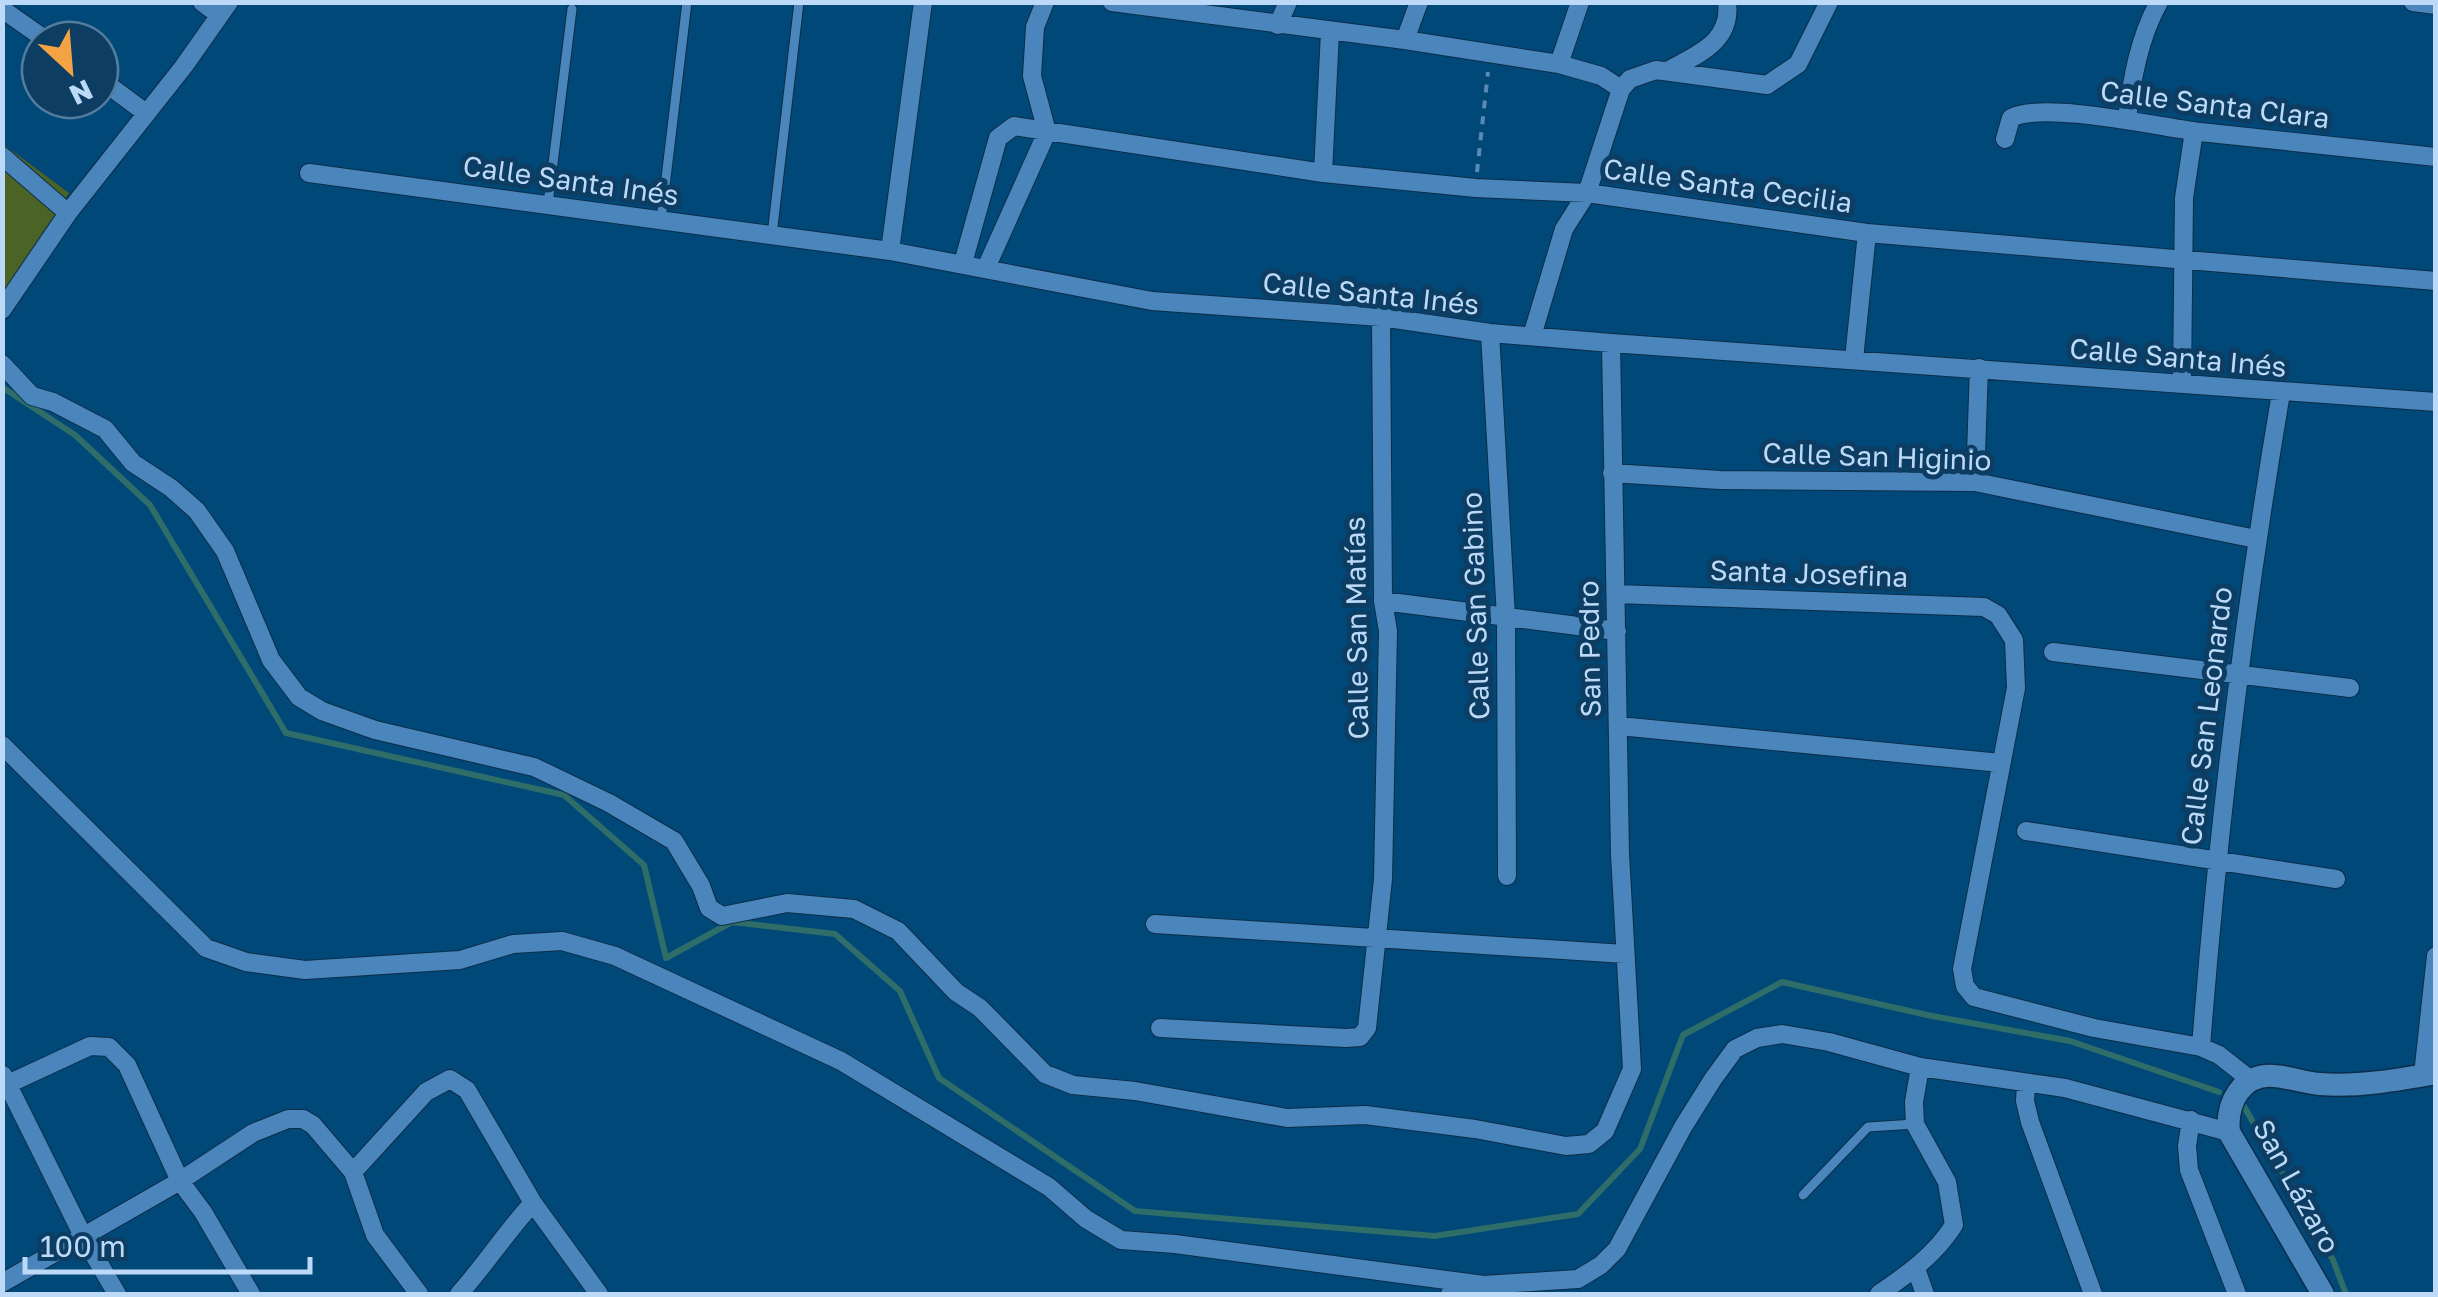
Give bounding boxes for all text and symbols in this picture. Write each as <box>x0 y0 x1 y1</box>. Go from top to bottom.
north arrow <box>20 20 120 120</box>
text: N <box>64 73 98 112</box>
street label: Calle Santa Clara <box>2098 74 2332 134</box>
street label: Calle Santa Inés <box>461 149 681 211</box>
street label: Calle Santa Cecilia <box>1602 151 1854 219</box>
street label: Calle Santa Inés <box>1261 265 1481 321</box>
street label: Calle Santa Inés <box>2068 331 2288 383</box>
street label: Calle San Higinio <box>1762 436 1992 476</box>
street label: Calle San Gabino <box>1455 491 1495 721</box>
street label: Calle San Matías <box>1338 516 1374 740</box>
street label: Santa Josefina <box>1709 553 1909 593</box>
street label: San Pedro <box>1571 580 1607 718</box>
street label: Calle San Leonardo <box>2174 585 2238 847</box>
street label: San Lázaro <box>2247 1113 2347 1259</box>
scale bar <box>25 1212 310 1274</box>
text: 100 m <box>40 1228 126 1264</box>

